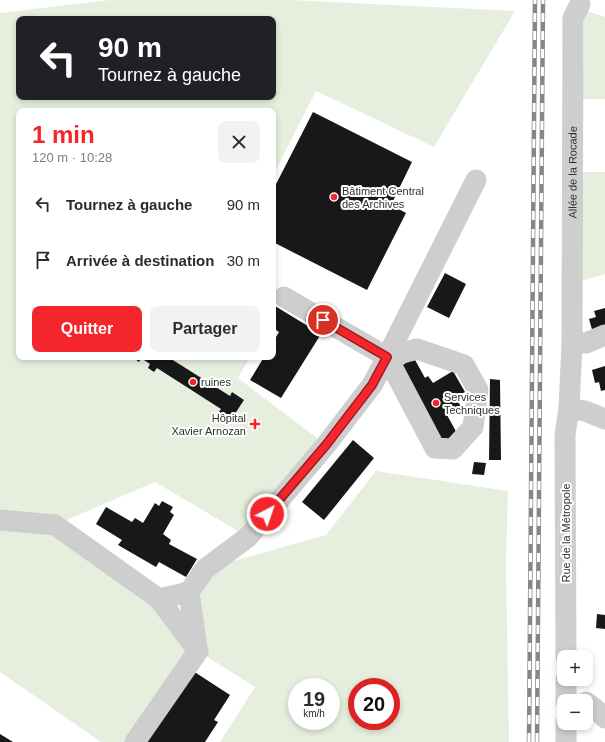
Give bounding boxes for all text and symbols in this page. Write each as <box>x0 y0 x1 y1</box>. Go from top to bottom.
icon: left <box>32 32 84 84</box>
text: 90 m <box>98 32 162 63</box>
text: Tournez à gauche <box>98 65 241 85</box>
text: 1 min <box>32 121 95 148</box>
button: close <box>218 121 260 163</box>
street label: Allée de la Rocade <box>566 126 579 219</box>
text: 120 m · 10:28 <box>32 150 112 165</box>
place label: Bâtiment Central des Archives <box>342 185 424 210</box>
marker: Bâtiment Central des Archives <box>329 192 339 202</box>
icon: left <box>32 193 54 215</box>
text: Tournez à gauche <box>66 196 192 213</box>
text: 90 m <box>227 196 260 213</box>
icon: arrive <box>32 249 54 271</box>
text: Arrivée à destination <box>66 252 214 269</box>
text: 30 m <box>227 252 260 269</box>
pin <box>306 303 340 337</box>
button: Quitter <box>32 306 142 352</box>
button: Partager <box>150 306 260 352</box>
icon: arrive <box>312 309 334 331</box>
place label: ruines <box>201 376 231 388</box>
marker: ruines <box>188 377 198 387</box>
place label: Services Techniques <box>444 391 500 416</box>
marker: Services Techniques <box>431 398 441 408</box>
place label: Hôpital Xavier Arnozan <box>171 412 246 437</box>
marker: Hôpital Xavier Arnozan <box>249 418 261 430</box>
street label: Rue de la Métropole <box>560 483 572 583</box>
position arrow <box>246 493 288 535</box>
map controls <box>557 650 593 730</box>
button: + <box>557 650 593 686</box>
speed limit sign: 20 <box>348 678 400 730</box>
text: 19 <box>303 688 325 710</box>
button: − <box>557 694 593 730</box>
text: km/h <box>303 708 325 719</box>

